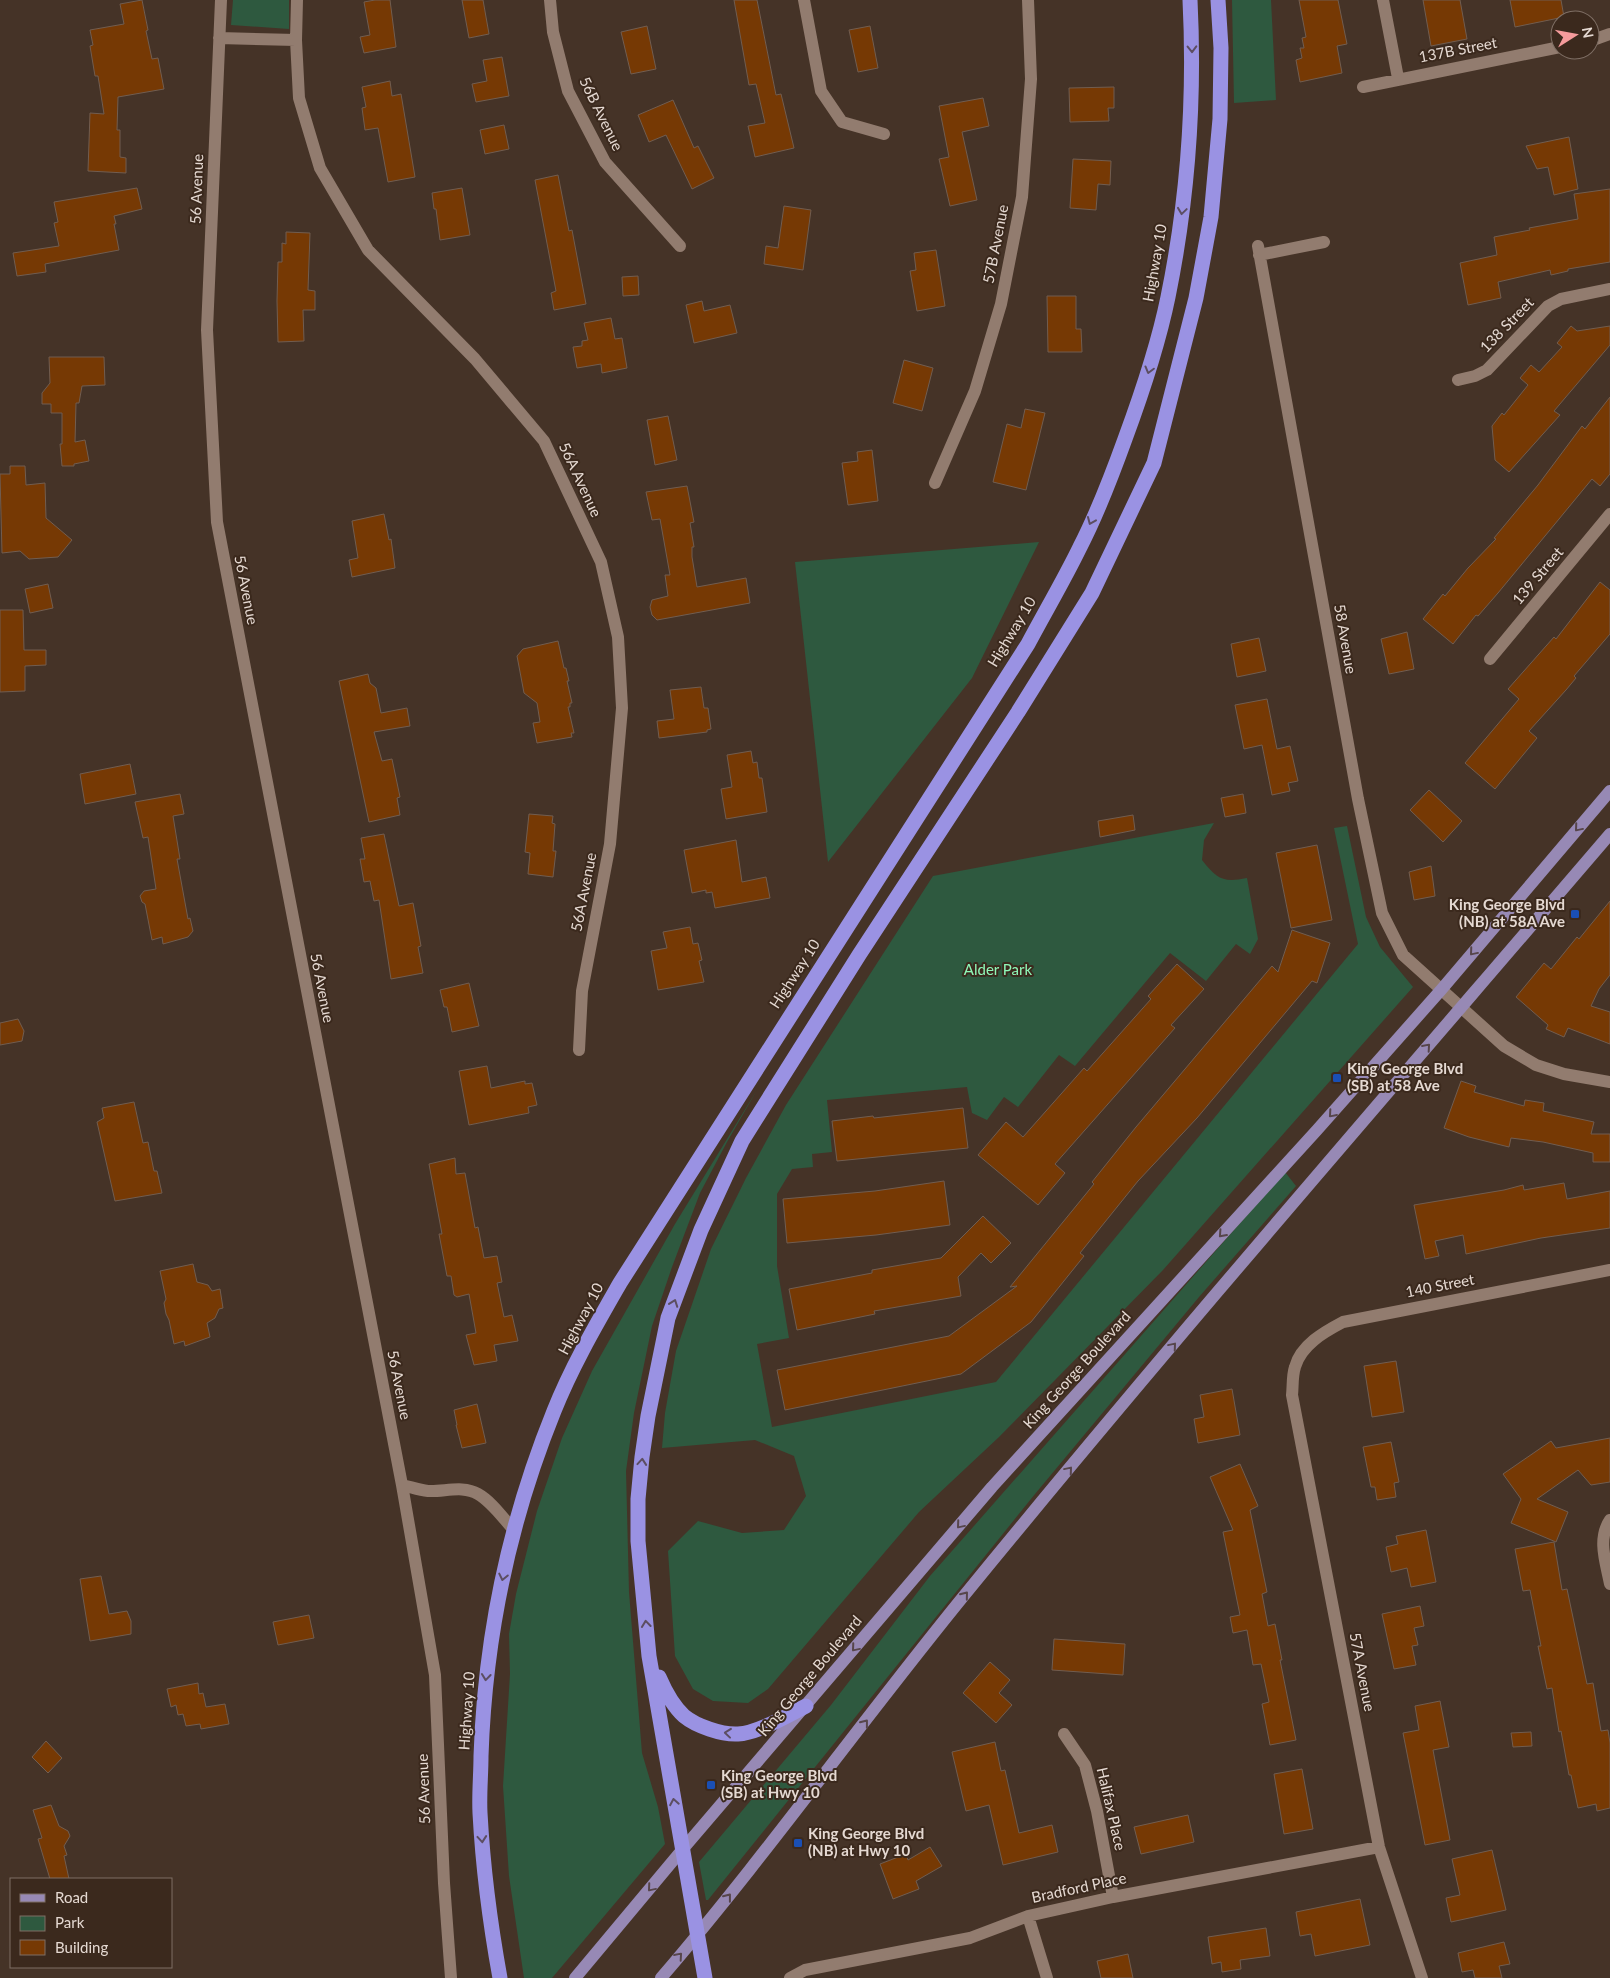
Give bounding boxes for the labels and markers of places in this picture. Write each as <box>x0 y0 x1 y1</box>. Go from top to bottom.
place label: King George Blvd (NB) at 58A Ave <box>1449 895 1565 930</box>
marker: King George Blvd (NB) at 58A Ave <box>1569 908 1581 920</box>
place label: King George Blvd (SB) at 58 Ave <box>1347 1059 1463 1094</box>
marker: King George Blvd (SB) at 58 Ave <box>1331 1072 1343 1084</box>
place label: King George Blvd (SB) at Hwy 10 <box>721 1766 837 1801</box>
marker: King George Blvd (SB) at Hwy 10 <box>705 1779 717 1791</box>
place label: King George Blvd (NB) at Hwy 10 <box>808 1824 924 1859</box>
marker: King George Blvd (NB) at Hwy 10 <box>792 1837 804 1849</box>

